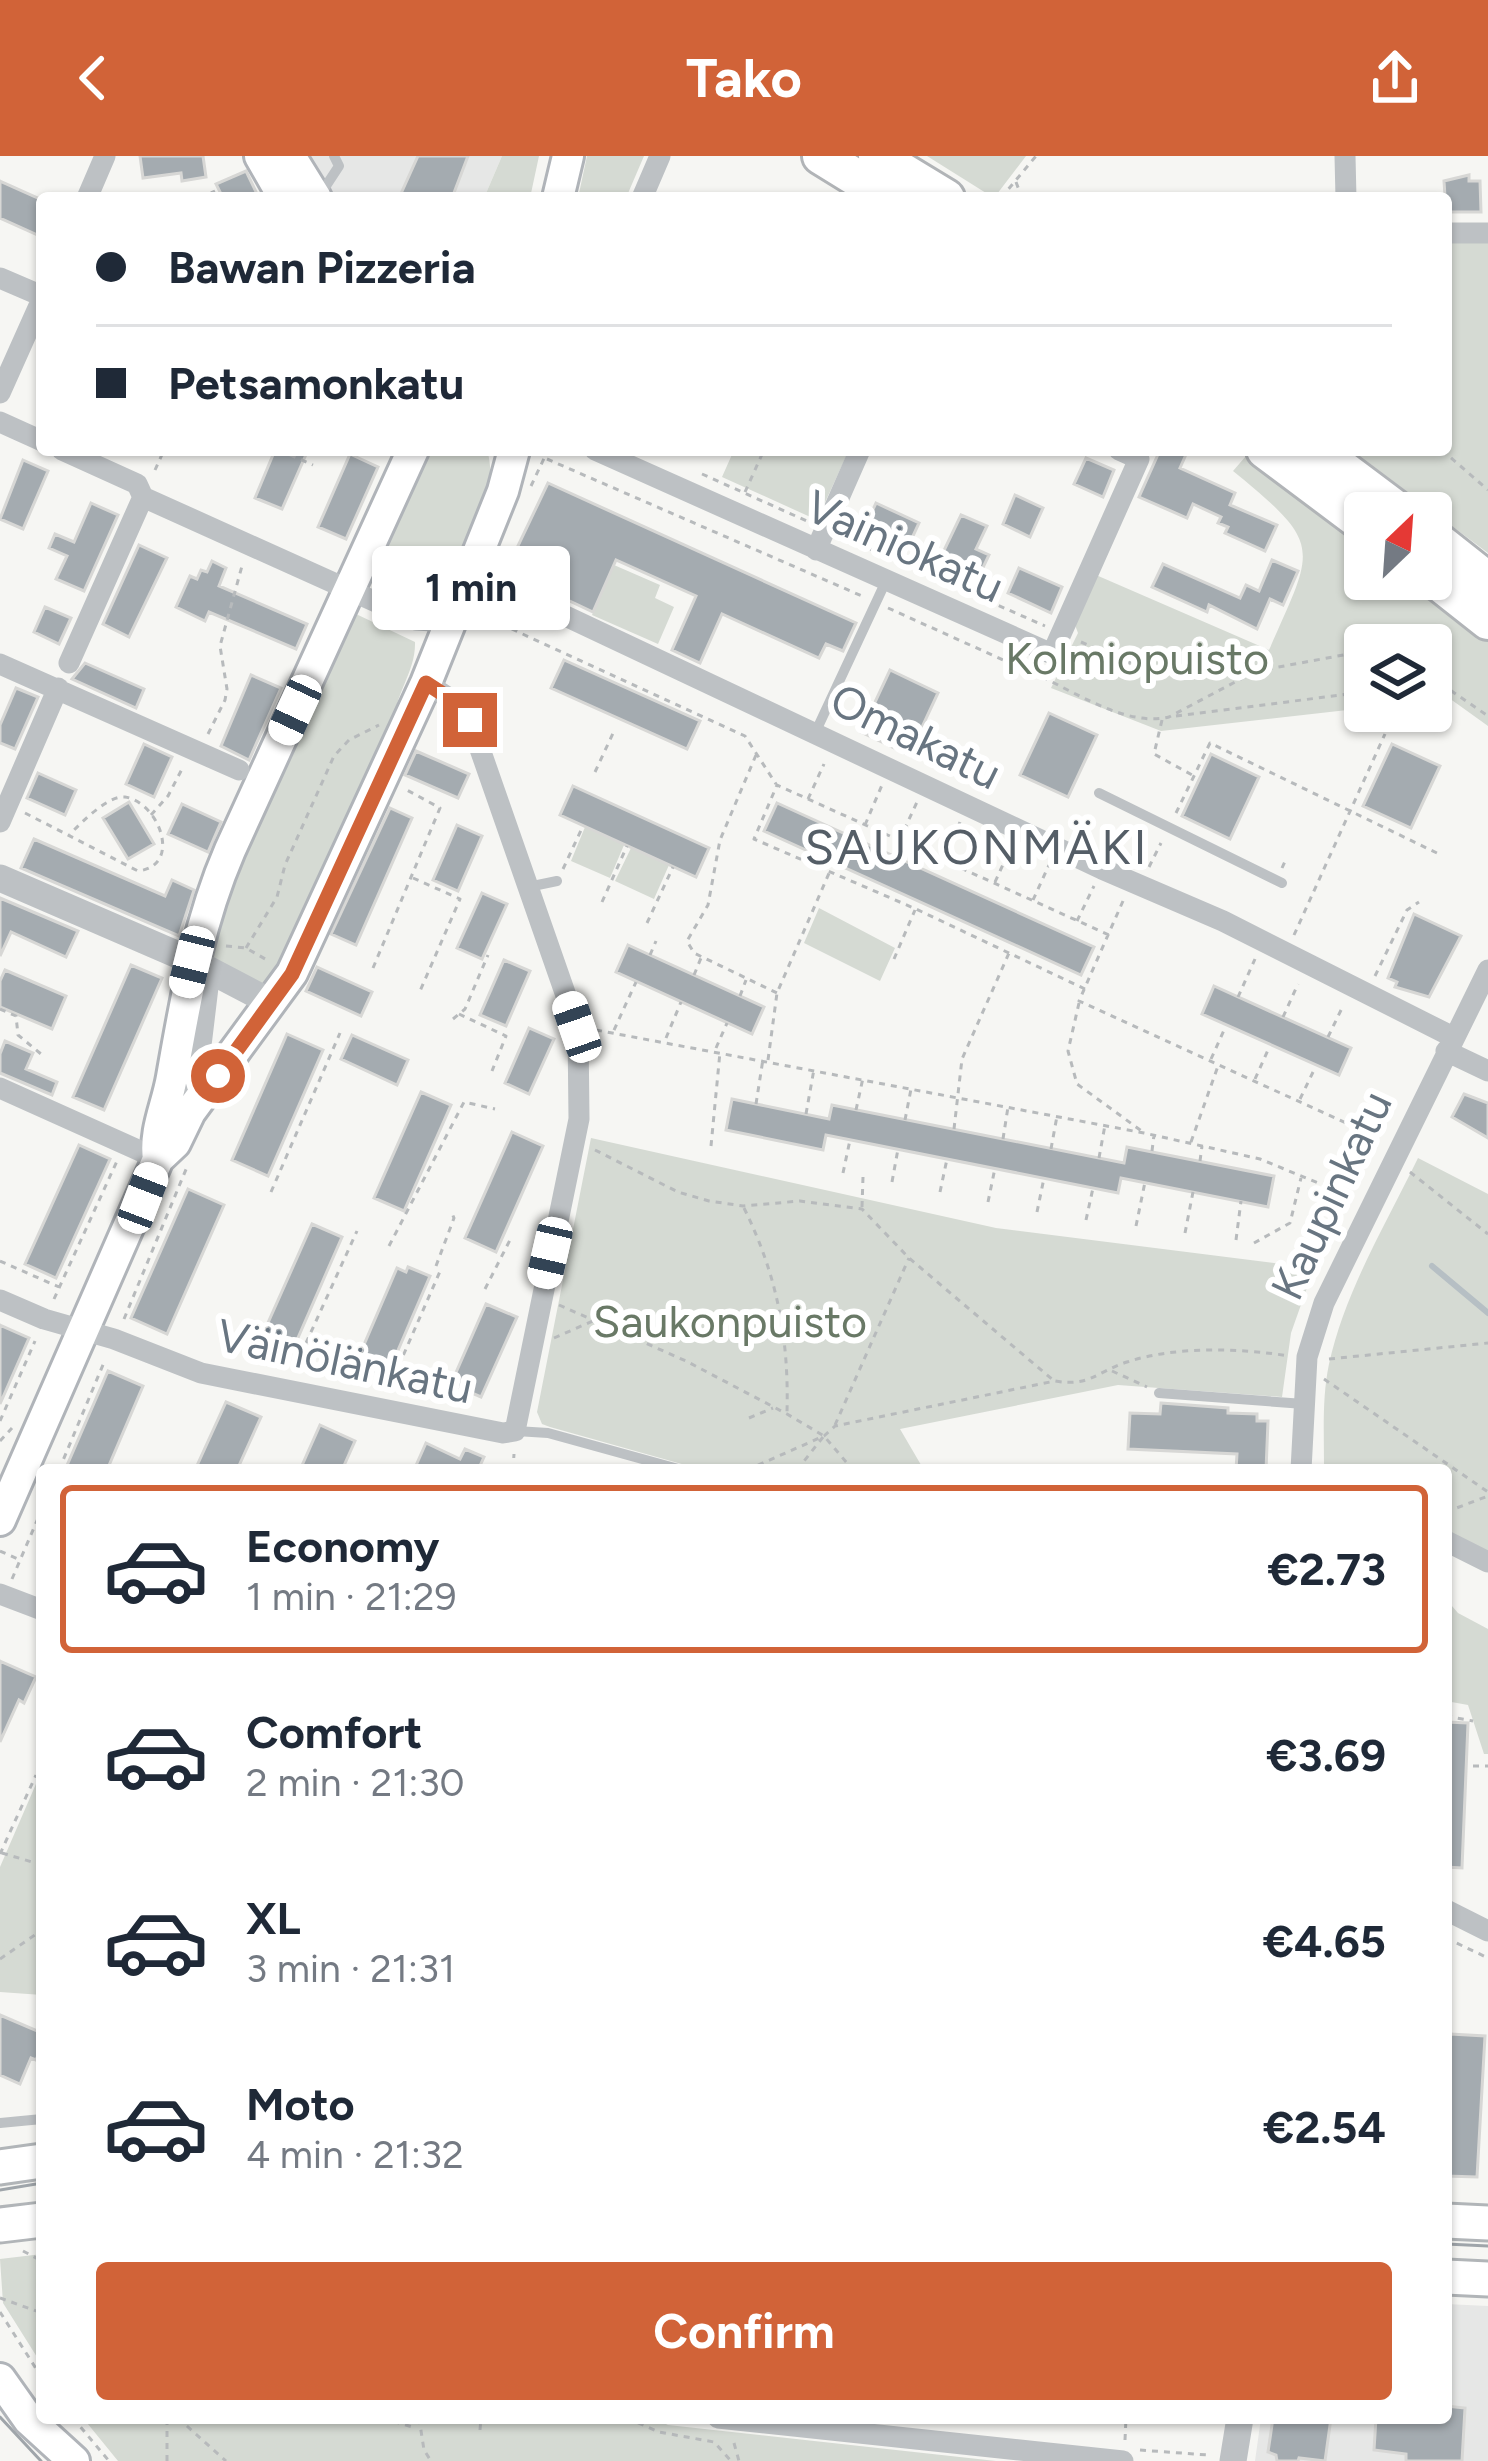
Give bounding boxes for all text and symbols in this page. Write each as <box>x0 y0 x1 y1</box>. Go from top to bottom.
icon: back <box>60 45 126 111</box>
icon: share <box>1362 45 1428 111</box>
text: Tako <box>686 46 802 111</box>
text: Bawan Pizzeria <box>168 240 476 294</box>
text: Petsamonkatu <box>168 356 464 410</box>
street label: Vainiokatu <box>798 478 1012 614</box>
north arrow <box>1344 492 1452 600</box>
map controls <box>1344 492 1452 732</box>
callout: 1 min <box>371 546 569 630</box>
text: 1 min <box>425 564 517 611</box>
button: layers <box>1344 624 1452 732</box>
park label: Kolmiopuisto <box>1005 631 1269 685</box>
car <box>263 670 327 750</box>
street label: Omakatu <box>822 672 1010 800</box>
route end <box>443 693 497 747</box>
district label: SAUKONMÄKI <box>805 818 1149 876</box>
car <box>166 923 218 1001</box>
car <box>548 987 606 1067</box>
route start <box>191 1049 245 1103</box>
street label: Kaupinkatu <box>1259 1082 1403 1308</box>
car <box>113 1158 173 1238</box>
car <box>524 1214 576 1292</box>
park label: Saukonpuisto <box>593 1294 867 1348</box>
street label: Väinölänkatu <box>212 1308 478 1414</box>
icon: car <box>102 1515 210 1623</box>
text: Economy <box>246 1519 439 1573</box>
text: €2.73 <box>1267 1542 1386 1596</box>
text: 1 min · 21:29 <box>246 1573 457 1620</box>
icon: car <box>102 1701 210 1809</box>
text: Comfort <box>246 1705 422 1759</box>
text: €3.69 <box>1266 1728 1386 1782</box>
text: 2 min · 21:30 <box>246 1759 465 1806</box>
icon: car <box>102 1887 210 1995</box>
text: XL <box>246 1891 301 1945</box>
text: €4.65 <box>1263 1914 1386 1968</box>
text: 3 min · 21:31 <box>246 1945 455 1992</box>
icon: car <box>102 2073 210 2181</box>
text: Moto <box>246 2077 355 2131</box>
text: €2.54 <box>1263 2100 1386 2154</box>
text: 4 min · 21:32 <box>246 2131 464 2178</box>
button: Confirm <box>96 2262 1392 2400</box>

